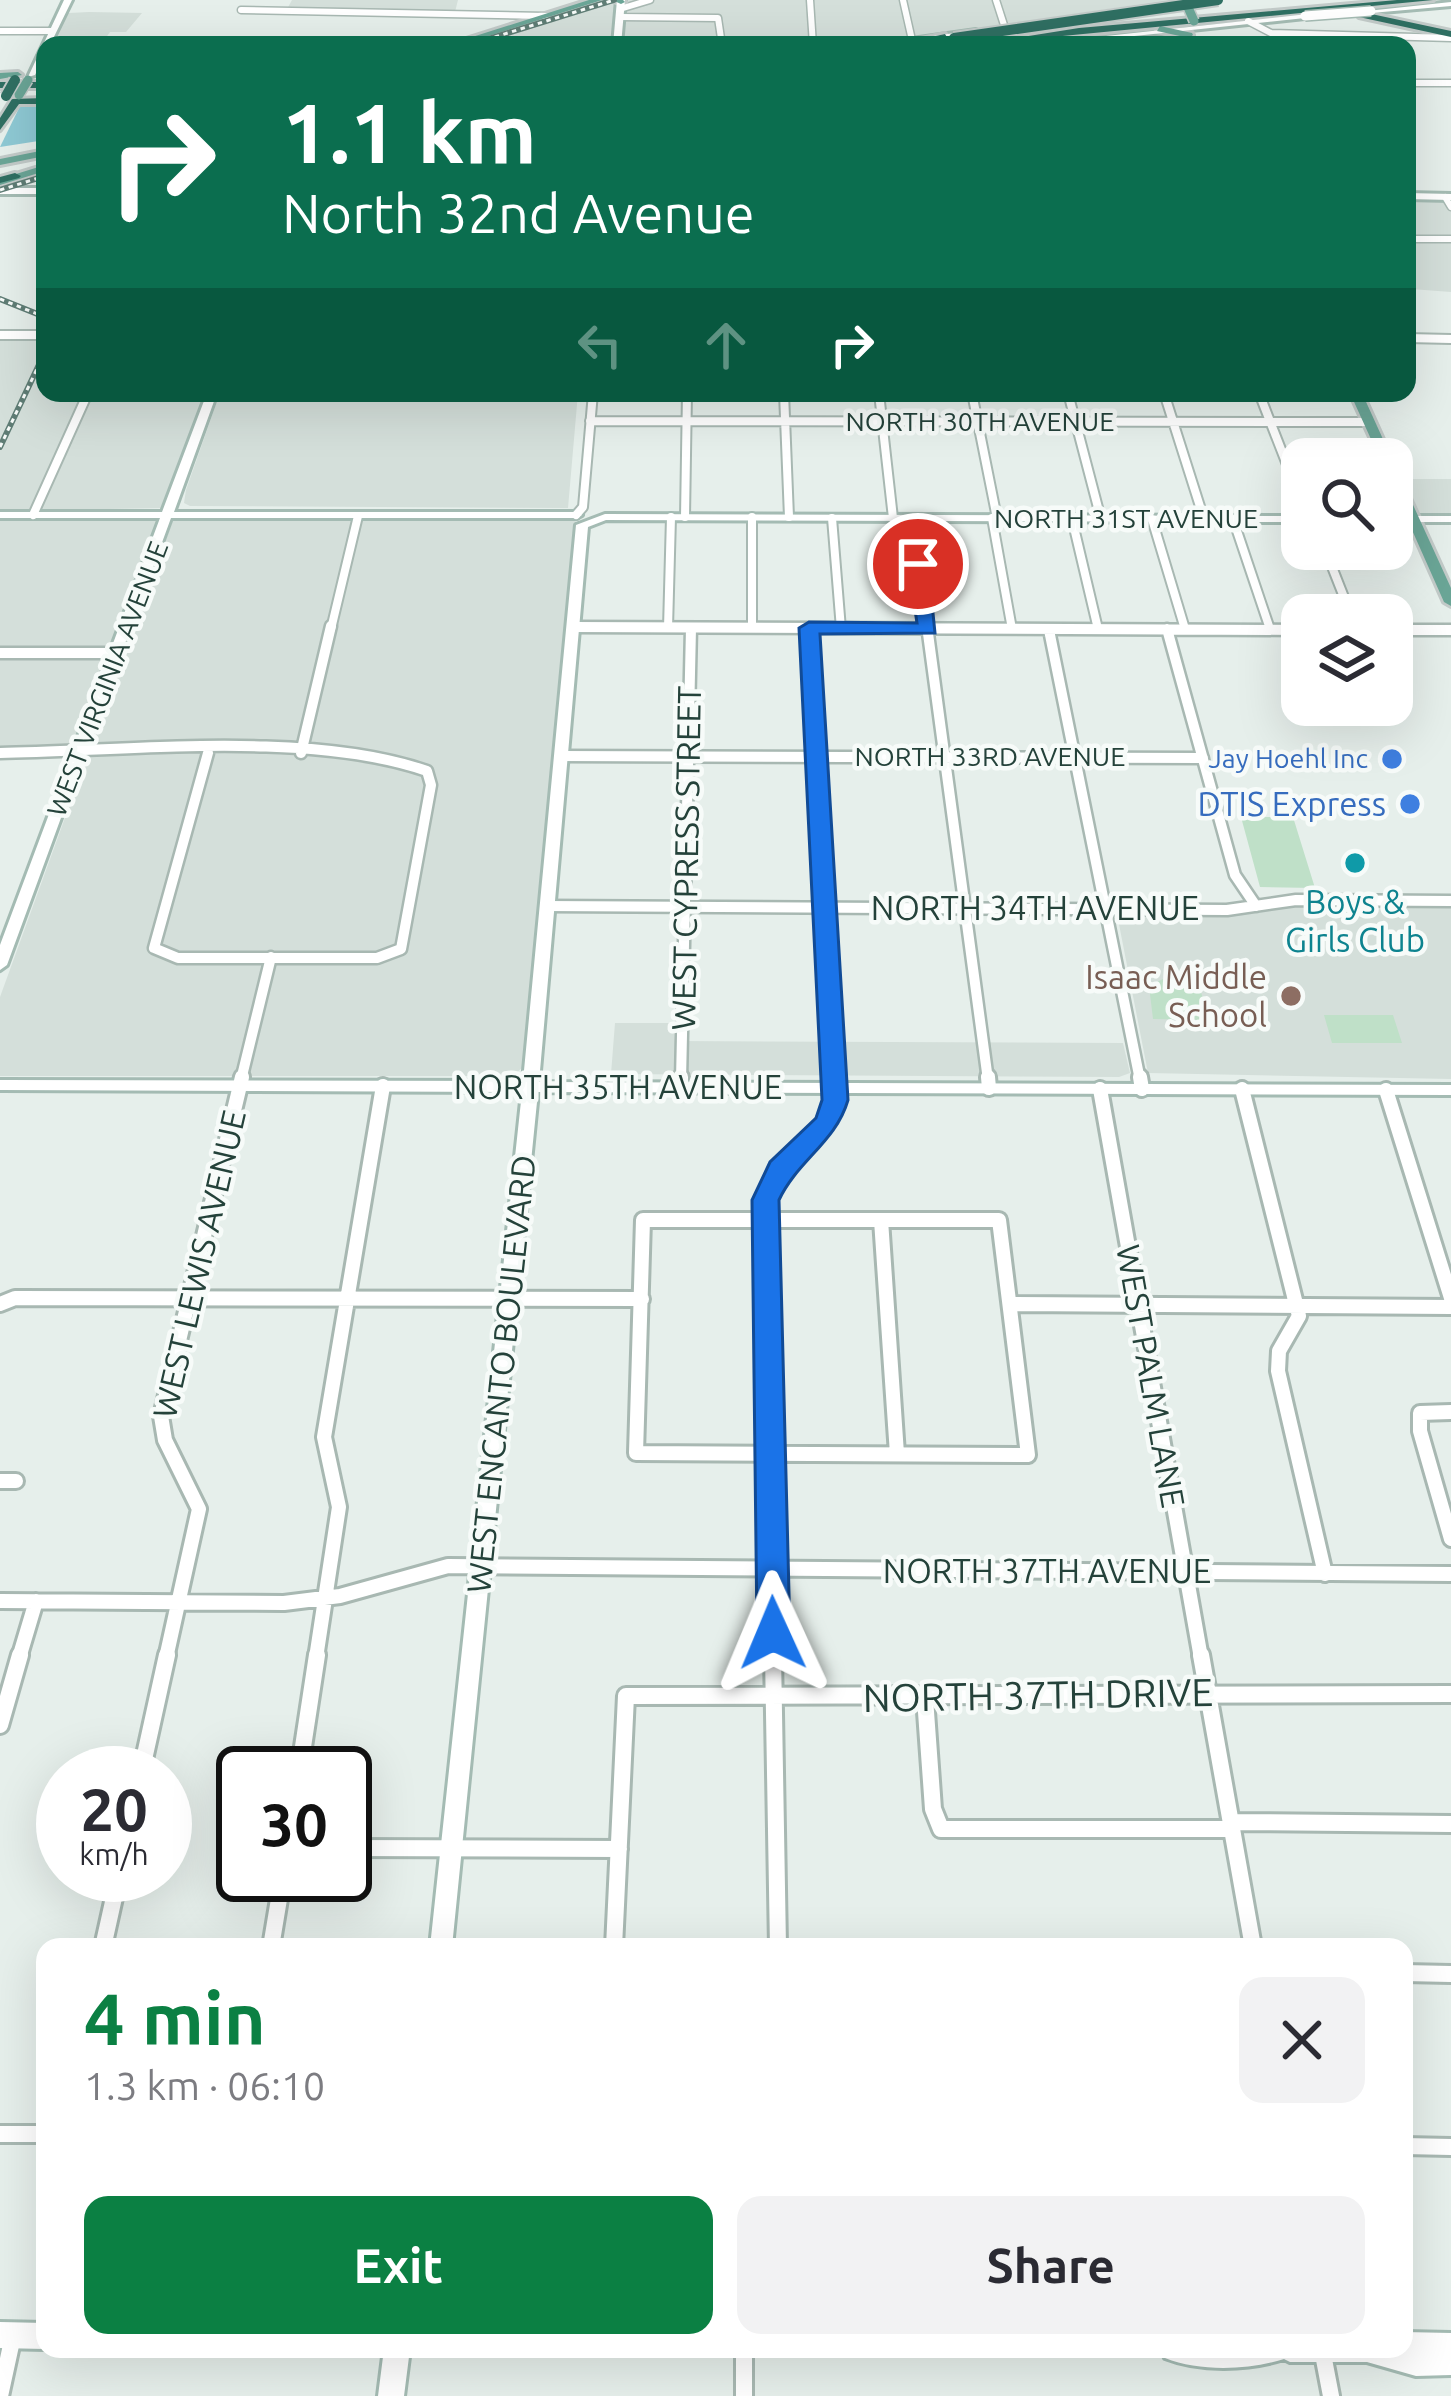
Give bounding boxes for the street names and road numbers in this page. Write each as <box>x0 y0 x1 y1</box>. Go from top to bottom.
street label: NORTH 30TH AVENUE <box>846 406 1114 436</box>
street label: NORTH 31ST AVENUE <box>994 503 1258 533</box>
street label: WEST VIRGINIA AVENUE <box>41 537 173 820</box>
street label: WEST CYPRESS STREET <box>664 685 707 1031</box>
street label: NORTH 33RD AVENUE <box>855 741 1125 771</box>
street label: NORTH 34TH AVENUE <box>871 889 1199 926</box>
street label: NORTH 35TH AVENUE <box>454 1068 782 1105</box>
street label: WEST LEWIS AVENUE <box>145 1106 252 1422</box>
street label: WEST ENCANTO BOULEVARD <box>459 1153 542 1595</box>
street label: WEST PALM LANE <box>1110 1242 1193 1510</box>
street label: NORTH 37TH AVENUE <box>883 1552 1211 1589</box>
street label: NORTH 37TH DRIVE <box>862 1670 1214 1719</box>

